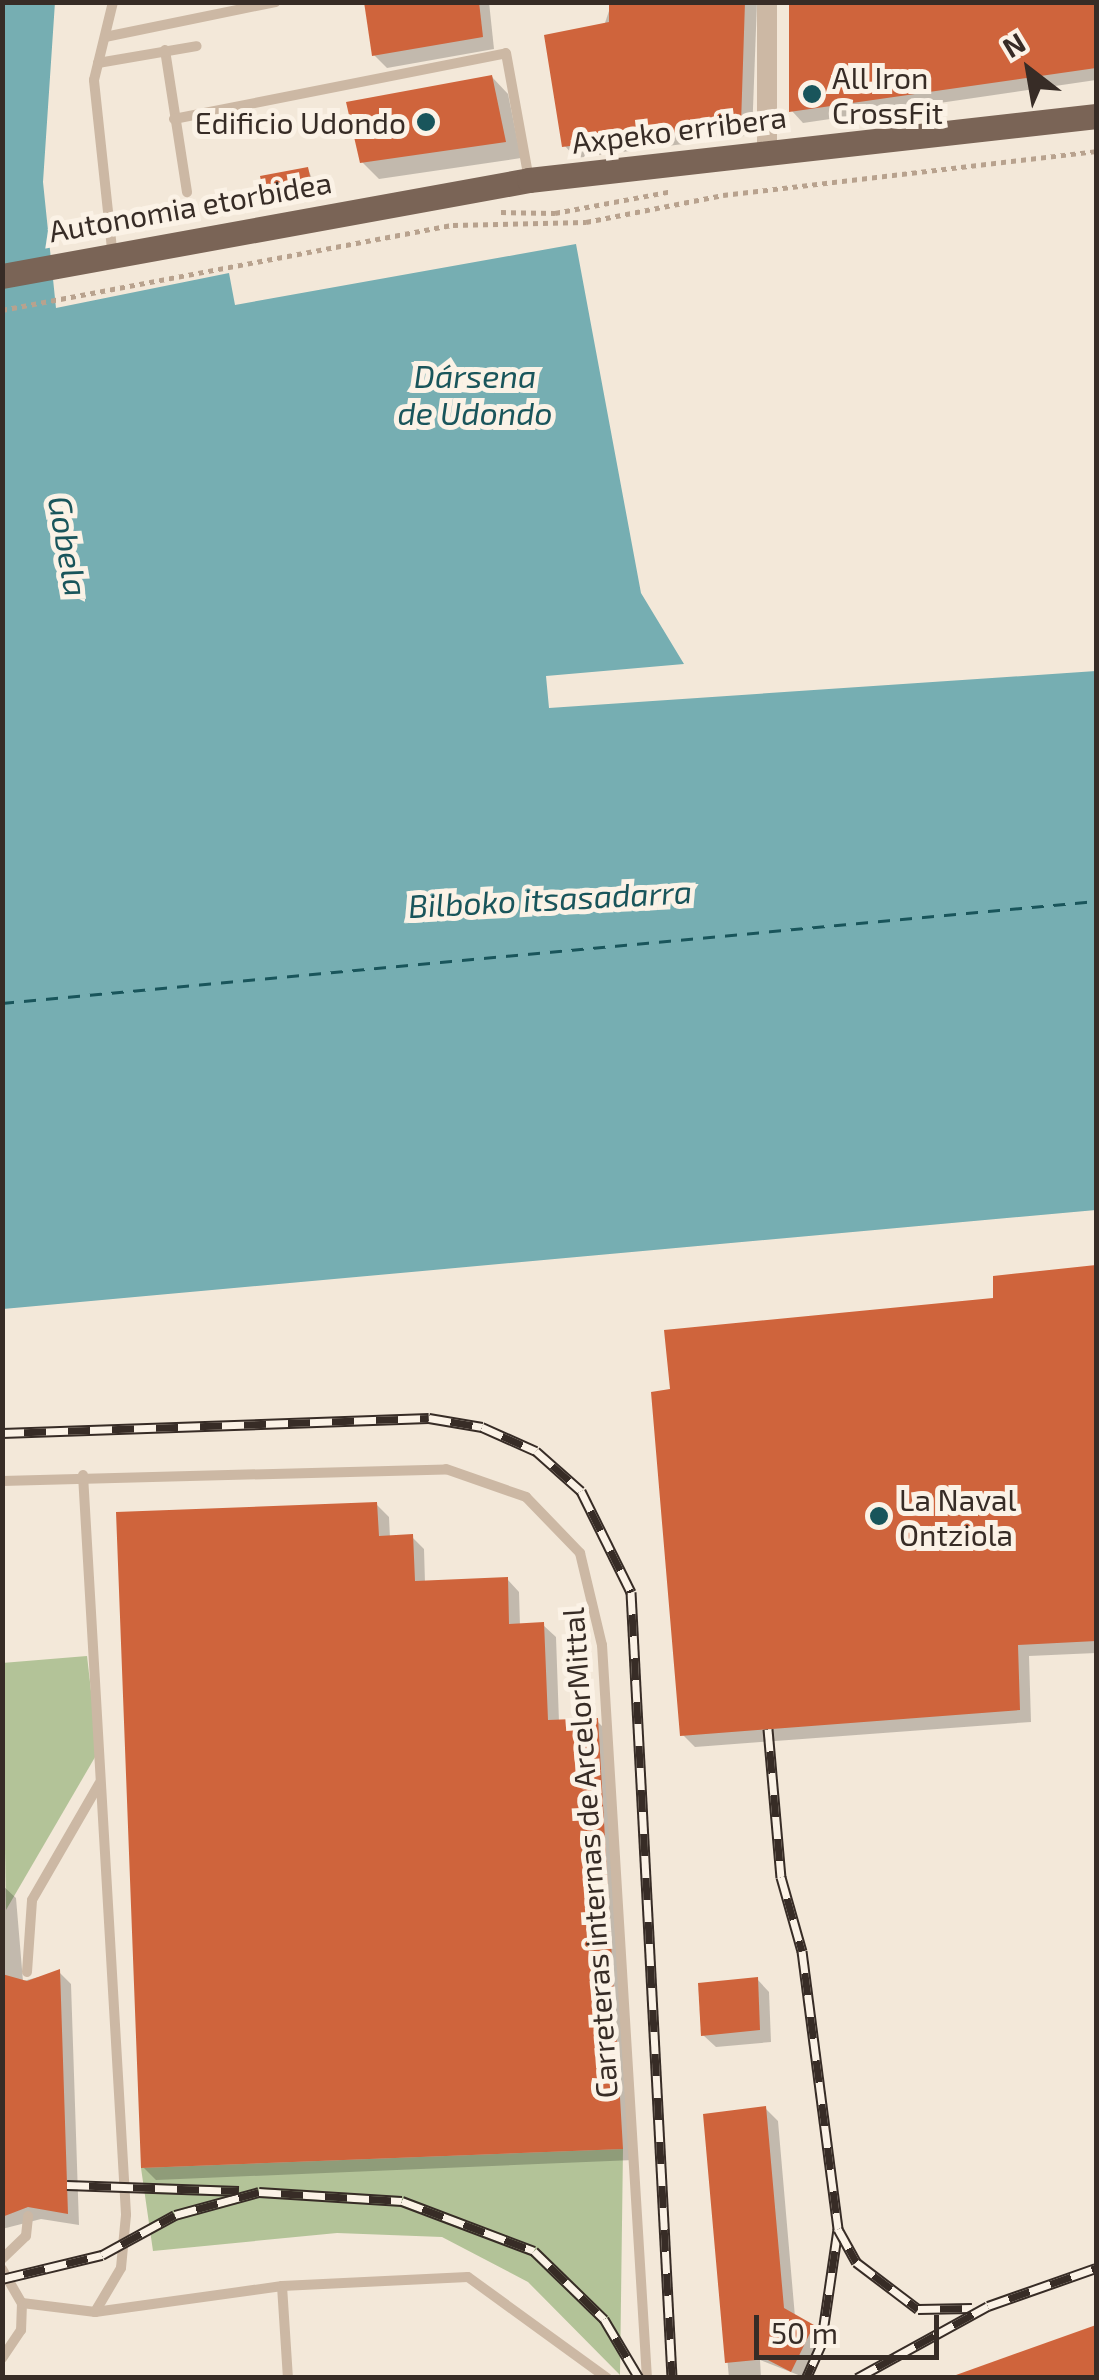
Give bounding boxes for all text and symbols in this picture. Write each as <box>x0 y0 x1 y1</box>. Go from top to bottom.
north arrow <box>979 20 1079 120</box>
text: N <box>996 25 1031 64</box>
place label: All Iron CrossFit <box>832 59 943 130</box>
marker: All Iron CrossFit <box>801 83 823 105</box>
street label: Axpeko erribera <box>570 98 788 160</box>
place label: Edificio Udondo <box>195 104 406 140</box>
marker: Edificio Udondo <box>415 111 437 133</box>
street label: Autonomia etorbidea <box>46 163 334 249</box>
water label: Dársena de Udondo <box>397 357 553 432</box>
water label: Gobela <box>41 493 97 599</box>
water label: Bilboko itsasadarra <box>407 871 693 925</box>
place label: La Naval Ontziola <box>899 1481 1016 1552</box>
marker: La Naval Ontziola <box>868 1505 890 1527</box>
street label: Carreteras internas de ArcelorMittal <box>554 1606 624 2100</box>
scale bar <box>759 2295 944 2357</box>
text: 50 m <box>771 2314 838 2350</box>

